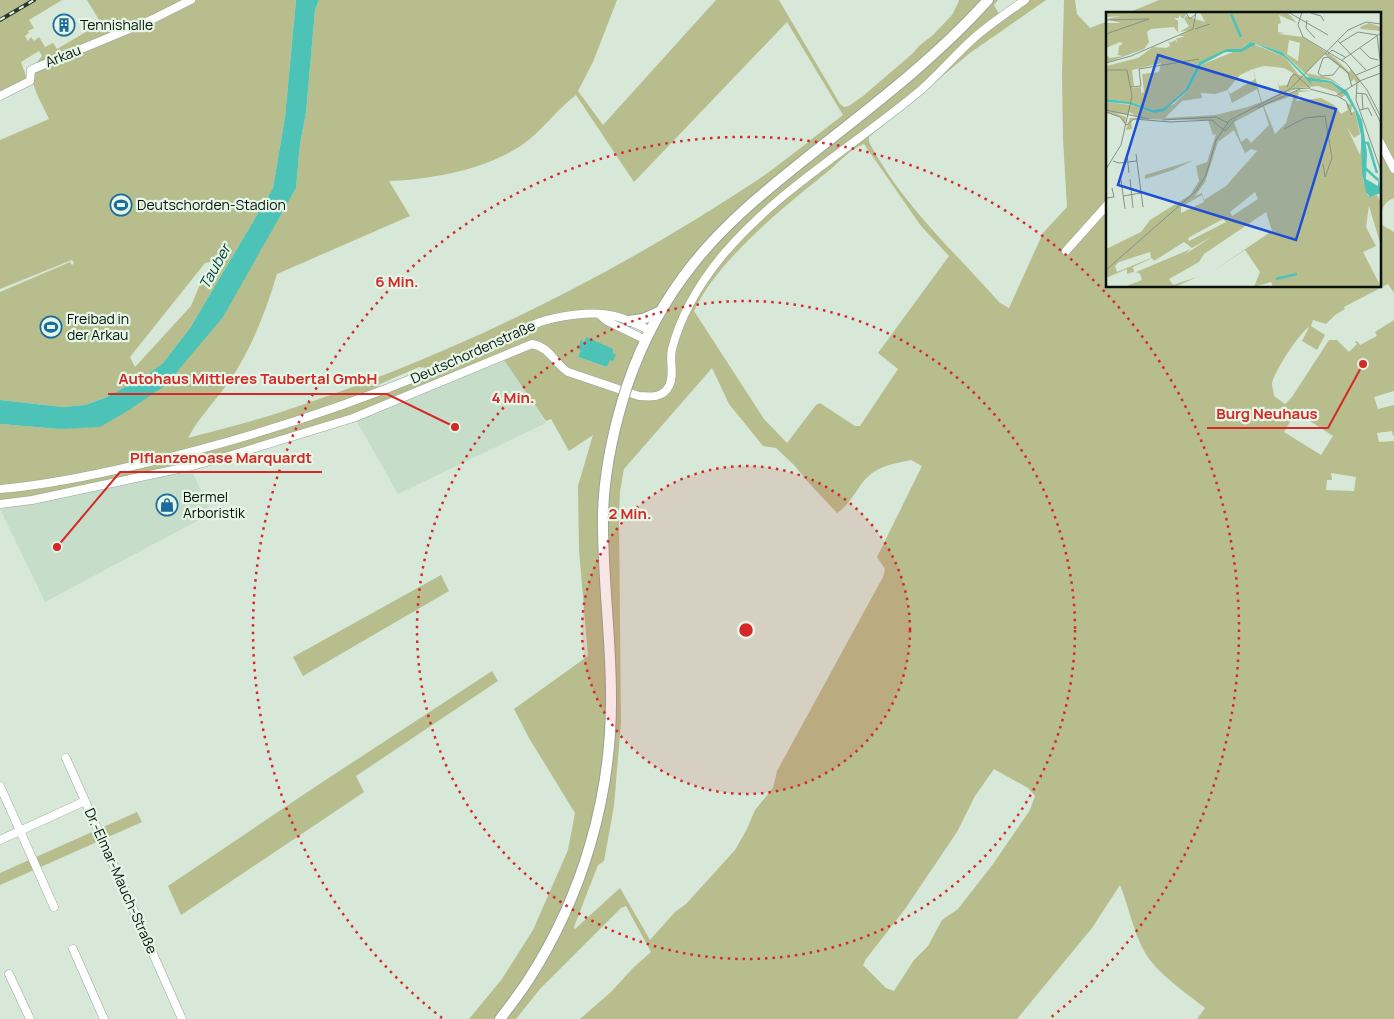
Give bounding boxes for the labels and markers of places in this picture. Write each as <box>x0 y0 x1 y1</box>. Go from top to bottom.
building icon: Tennishalle <box>52 13 76 37</box>
place label: Tennishalle <box>80 15 153 34</box>
sports icon: Deutschorden-Stadion <box>109 193 133 217</box>
place label: Deutschorden-Stadion <box>137 195 286 214</box>
place label: Freibad in der Arkau <box>67 309 129 344</box>
sports icon: Freibad in der Arkau <box>39 315 63 339</box>
callout: Autohaus Mittleres Taubertal GmbH <box>108 364 387 394</box>
callout: Burg Neuhaus <box>1207 398 1328 428</box>
callout: Plflanzenoase Marquardt <box>120 442 322 472</box>
place label: Bermel Arboristik <box>183 487 246 522</box>
shop icon: Bermel Arboristik <box>155 493 179 517</box>
centre of rings <box>737 621 755 639</box>

